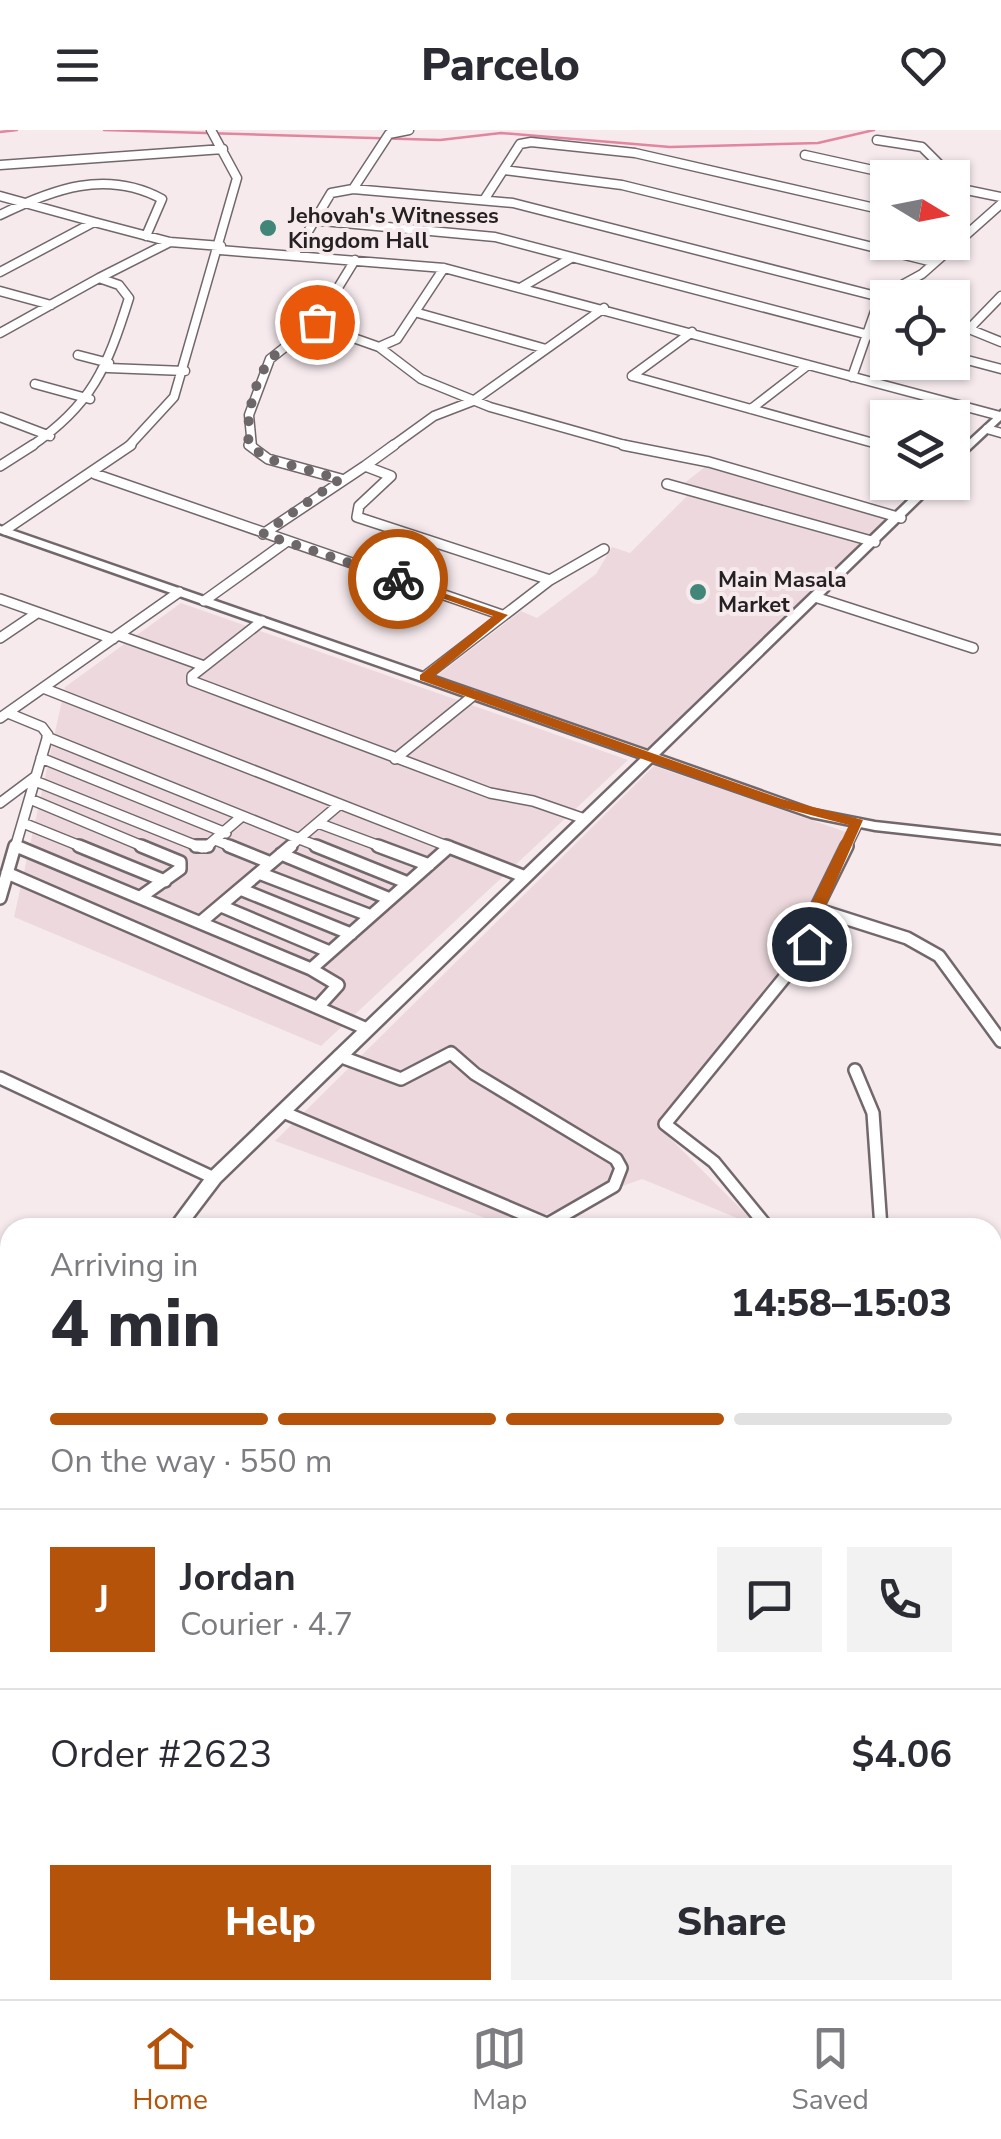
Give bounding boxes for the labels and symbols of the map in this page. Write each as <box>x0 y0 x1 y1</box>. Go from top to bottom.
north arrow <box>870 160 970 260</box>
place label: Jehovah's Witnesses Kingdom Hall <box>287 201 499 256</box>
marker: Jehovah's Witnesses Kingdom Hall <box>257 217 279 239</box>
pin <box>275 280 360 365</box>
courier <box>348 529 448 629</box>
place label: Main Masala Market <box>718 565 847 620</box>
marker: Main Masala Market <box>687 581 709 603</box>
pin <box>767 902 852 987</box>

